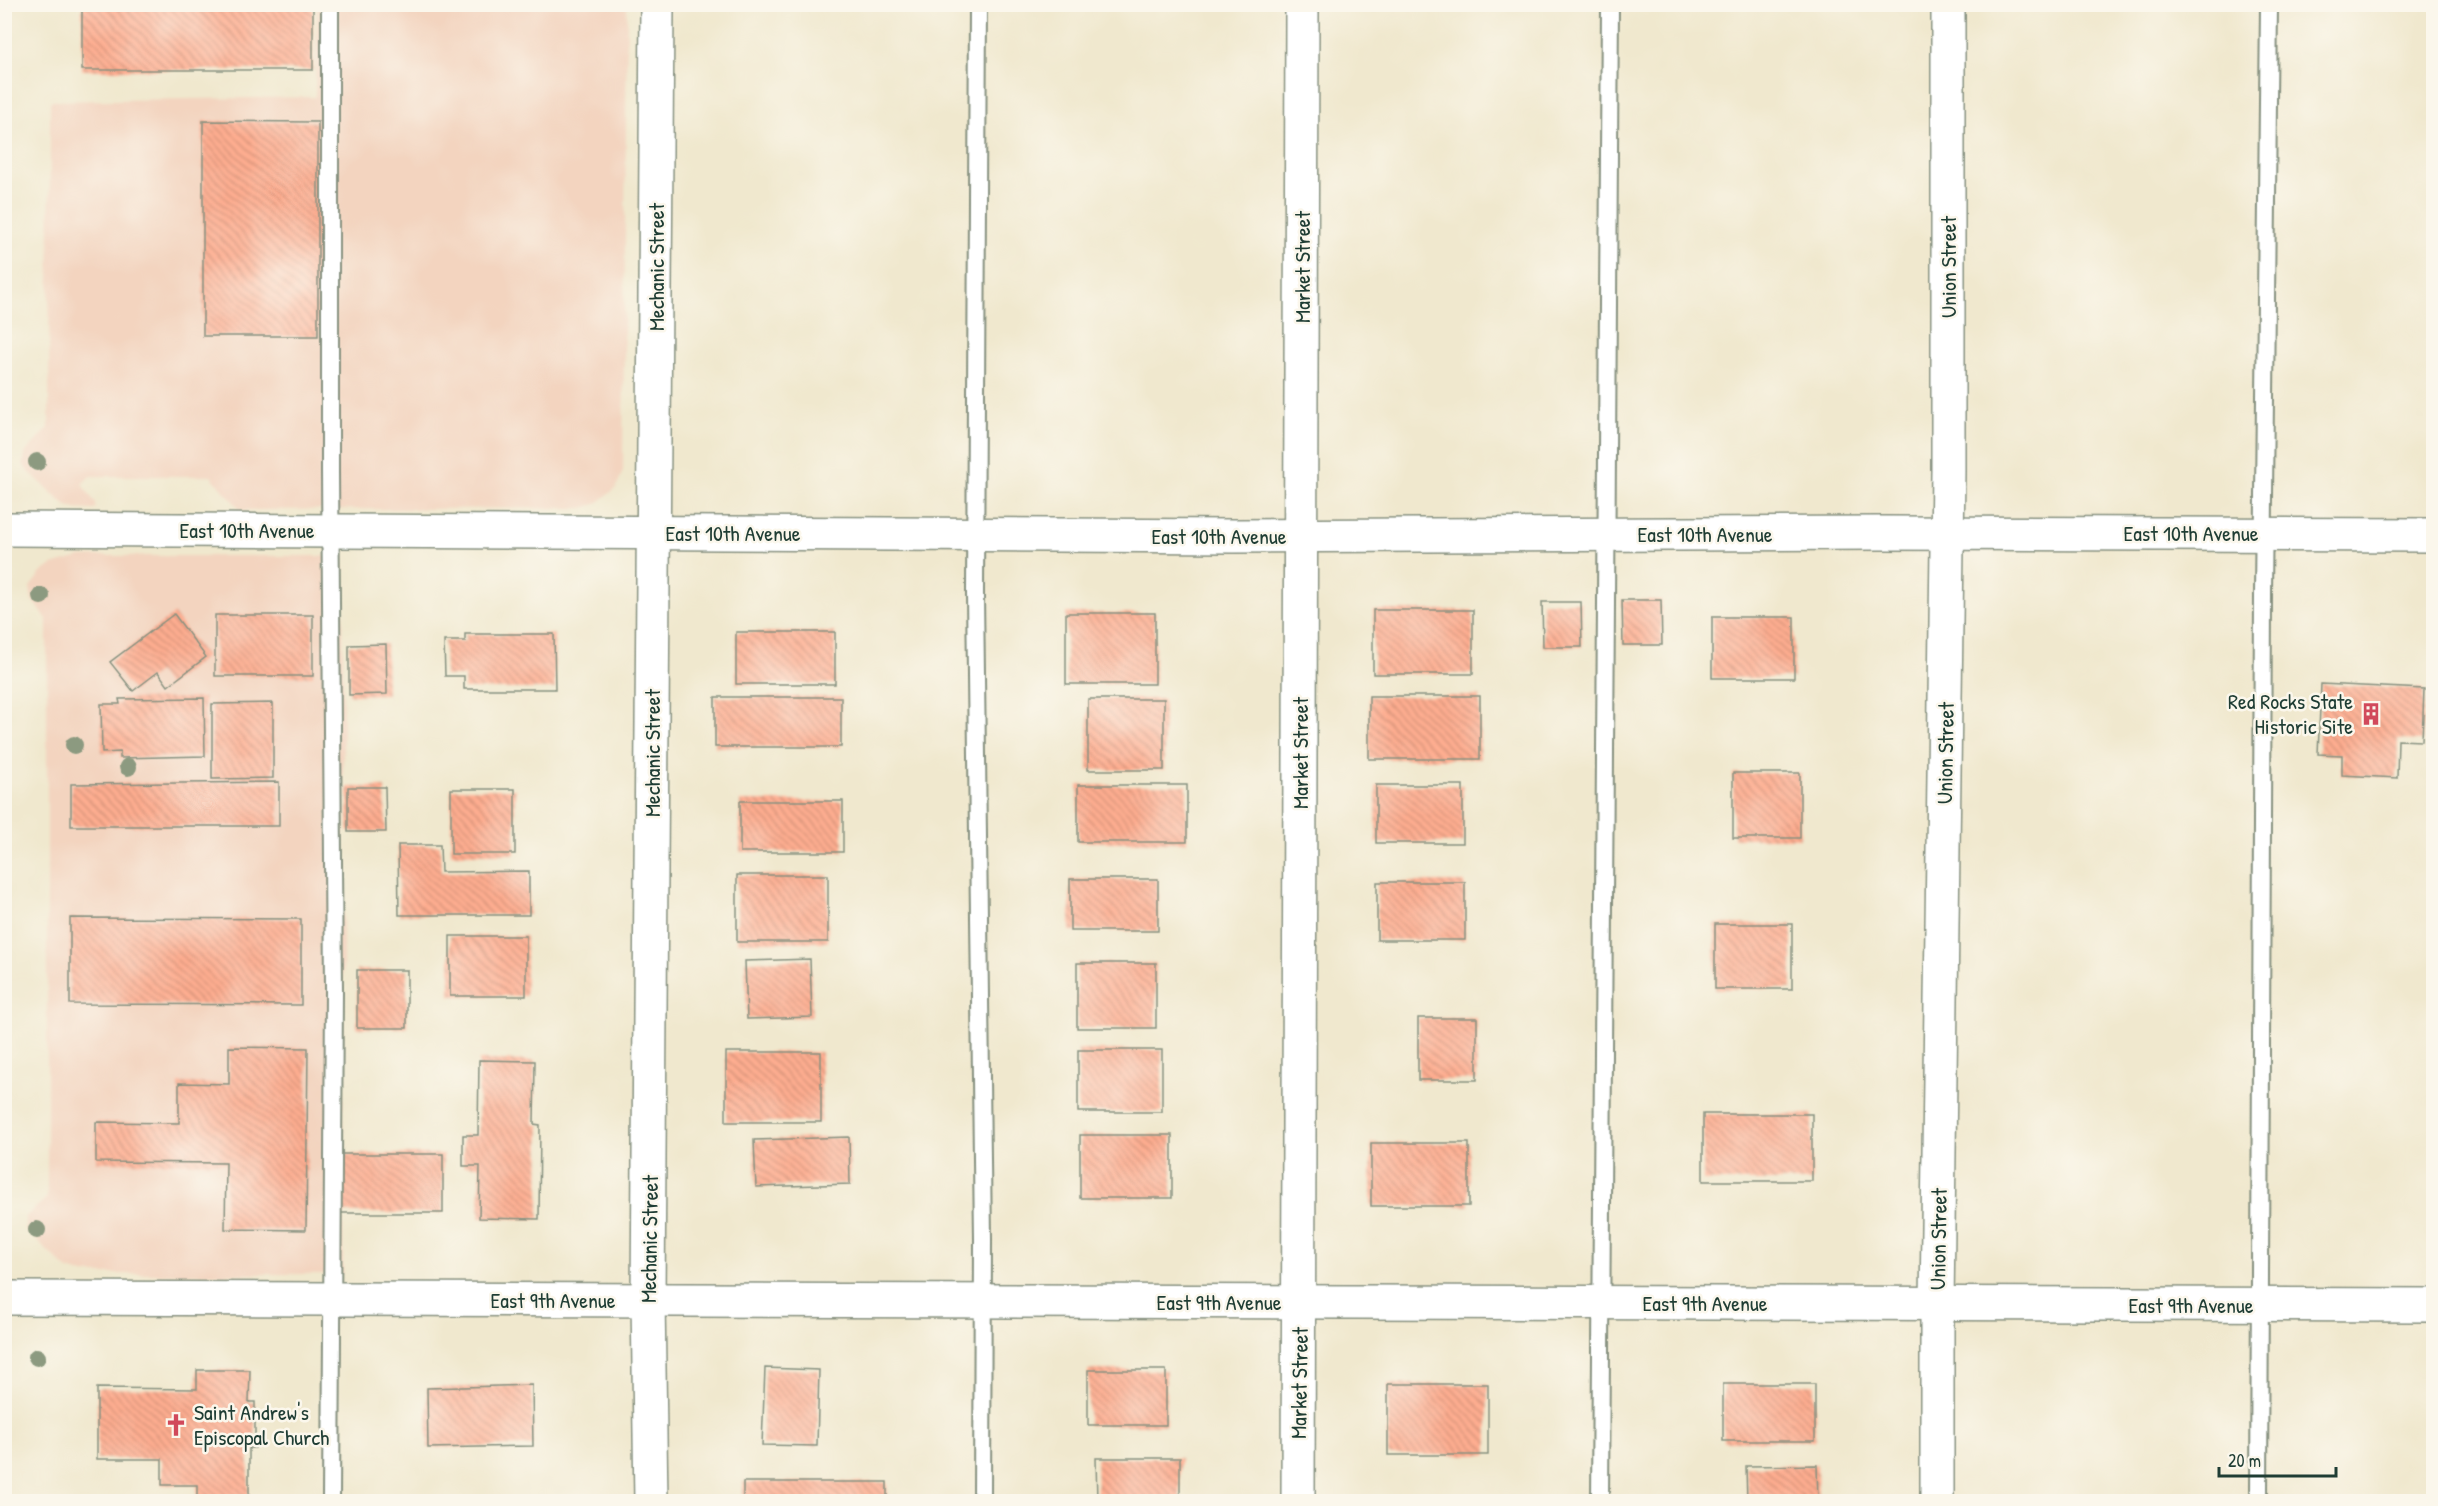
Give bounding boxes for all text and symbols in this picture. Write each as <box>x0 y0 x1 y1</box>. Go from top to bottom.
street label: Mechanic Street <box>641 203 671 331</box>
street label: Market Street <box>1287 211 1317 323</box>
street label: Union Street <box>1933 216 1963 318</box>
street label: East 10th Avenue <box>180 515 315 545</box>
street label: East 10th Avenue <box>666 518 801 548</box>
street label: East 10th Avenue <box>2124 518 2259 548</box>
street label: East 10th Avenue <box>1638 519 1773 549</box>
street label: East 10th Avenue <box>1152 521 1287 551</box>
place label: Red Rocks State Historic Site <box>2228 686 2353 741</box>
street label: Mechanic Street <box>637 689 667 817</box>
street label: Market Street <box>1285 697 1315 809</box>
street label: Union Street <box>1929 701 1961 804</box>
building icon: Red Rocks State Historic Site <box>2358 701 2384 727</box>
street label: Mechanic Street <box>633 1174 665 1303</box>
street label: Union Street <box>1922 1187 1954 1290</box>
street label: East 9th Avenue <box>490 1285 616 1315</box>
street label: East 9th Avenue <box>1156 1287 1282 1317</box>
street label: East 9th Avenue <box>1642 1288 1768 1318</box>
street label: East 9th Avenue <box>2128 1290 2254 1320</box>
street label: Market Street <box>1283 1326 1315 1439</box>
place label: Saint Andrew's Episcopal Church <box>194 1397 329 1452</box>
church icon: Saint Andrew's Episcopal Church <box>163 1412 189 1438</box>
scale bar <box>2219 1440 2336 1478</box>
text: 20 m <box>2228 1448 2261 1473</box>

